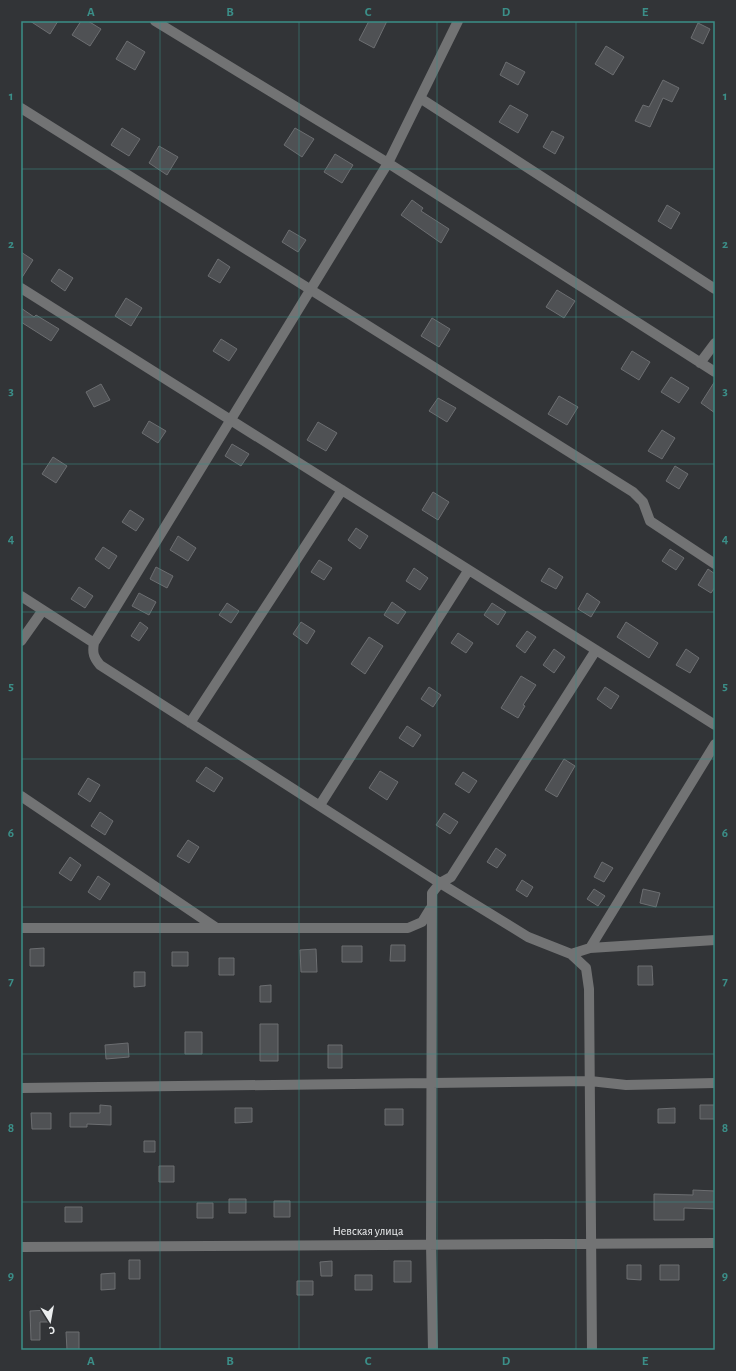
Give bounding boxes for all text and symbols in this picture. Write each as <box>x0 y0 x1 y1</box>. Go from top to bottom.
text: A <box>87 6 95 19</box>
text: B <box>226 6 234 19</box>
text: C <box>365 6 372 19</box>
text: D <box>502 6 511 19</box>
text: E <box>642 6 649 19</box>
text: 1 <box>9 90 13 103</box>
text: 1 <box>723 90 727 103</box>
text: 2 <box>8 238 14 251</box>
text: 2 <box>722 238 728 251</box>
text: 3 <box>8 385 14 398</box>
text: 3 <box>722 385 728 398</box>
text: 4 <box>8 533 15 546</box>
text: 4 <box>722 533 729 546</box>
text: 5 <box>8 680 14 693</box>
text: 5 <box>722 680 728 693</box>
text: 6 <box>8 827 14 840</box>
text: 6 <box>722 827 728 840</box>
text: 7 <box>8 975 14 988</box>
text: 7 <box>722 975 728 988</box>
text: 8 <box>8 1122 14 1135</box>
text: 8 <box>722 1122 728 1135</box>
street label: Невская улица <box>333 1225 404 1238</box>
text: 9 <box>8 1270 14 1283</box>
text: 9 <box>722 1270 728 1283</box>
north arrow <box>30 1301 70 1341</box>
text: С <box>48 1324 56 1336</box>
text: A <box>87 1355 95 1368</box>
text: B <box>226 1355 234 1368</box>
text: C <box>365 1355 372 1368</box>
text: D <box>502 1355 511 1368</box>
text: E <box>642 1355 649 1368</box>

